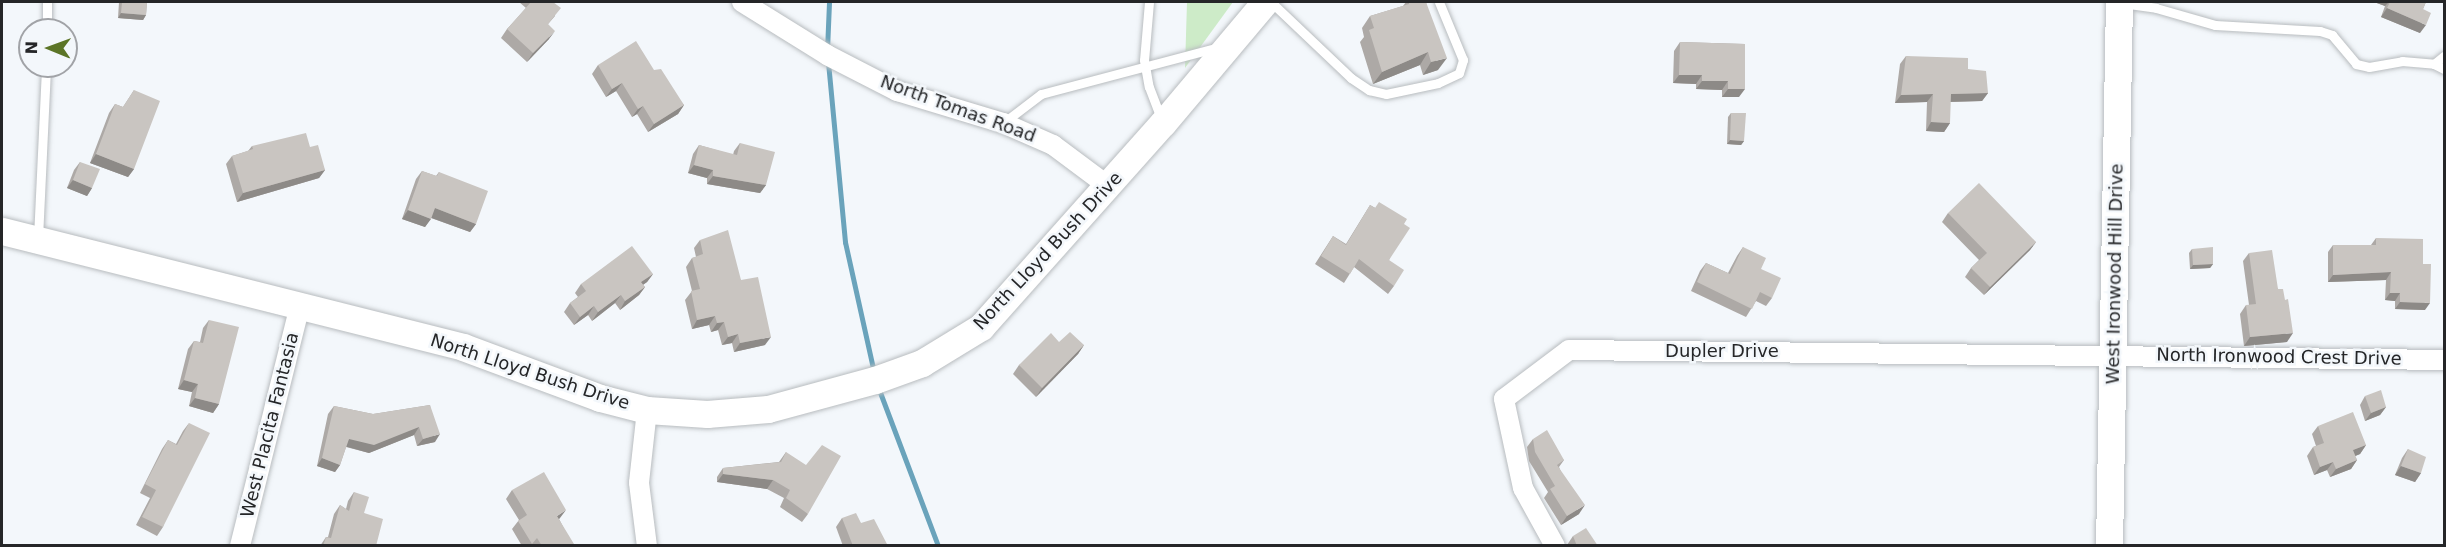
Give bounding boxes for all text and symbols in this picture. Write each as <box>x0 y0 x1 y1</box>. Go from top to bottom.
north arrow <box>18 18 78 78</box>
text: N <box>22 41 41 55</box>
street label: North Tomas Road <box>877 71 1039 147</box>
street label: West Ironwood Hill Drive <box>2102 163 2128 385</box>
street label: North Lloyd Bush Drive <box>969 168 1127 334</box>
street label: West Placita Fantasia <box>237 330 303 520</box>
street label: North Lloyd Bush Drive <box>428 330 632 414</box>
street label: Dupler Drive <box>1665 340 1779 362</box>
street label: North Ironwood Crest Drive <box>2156 344 2402 370</box>

